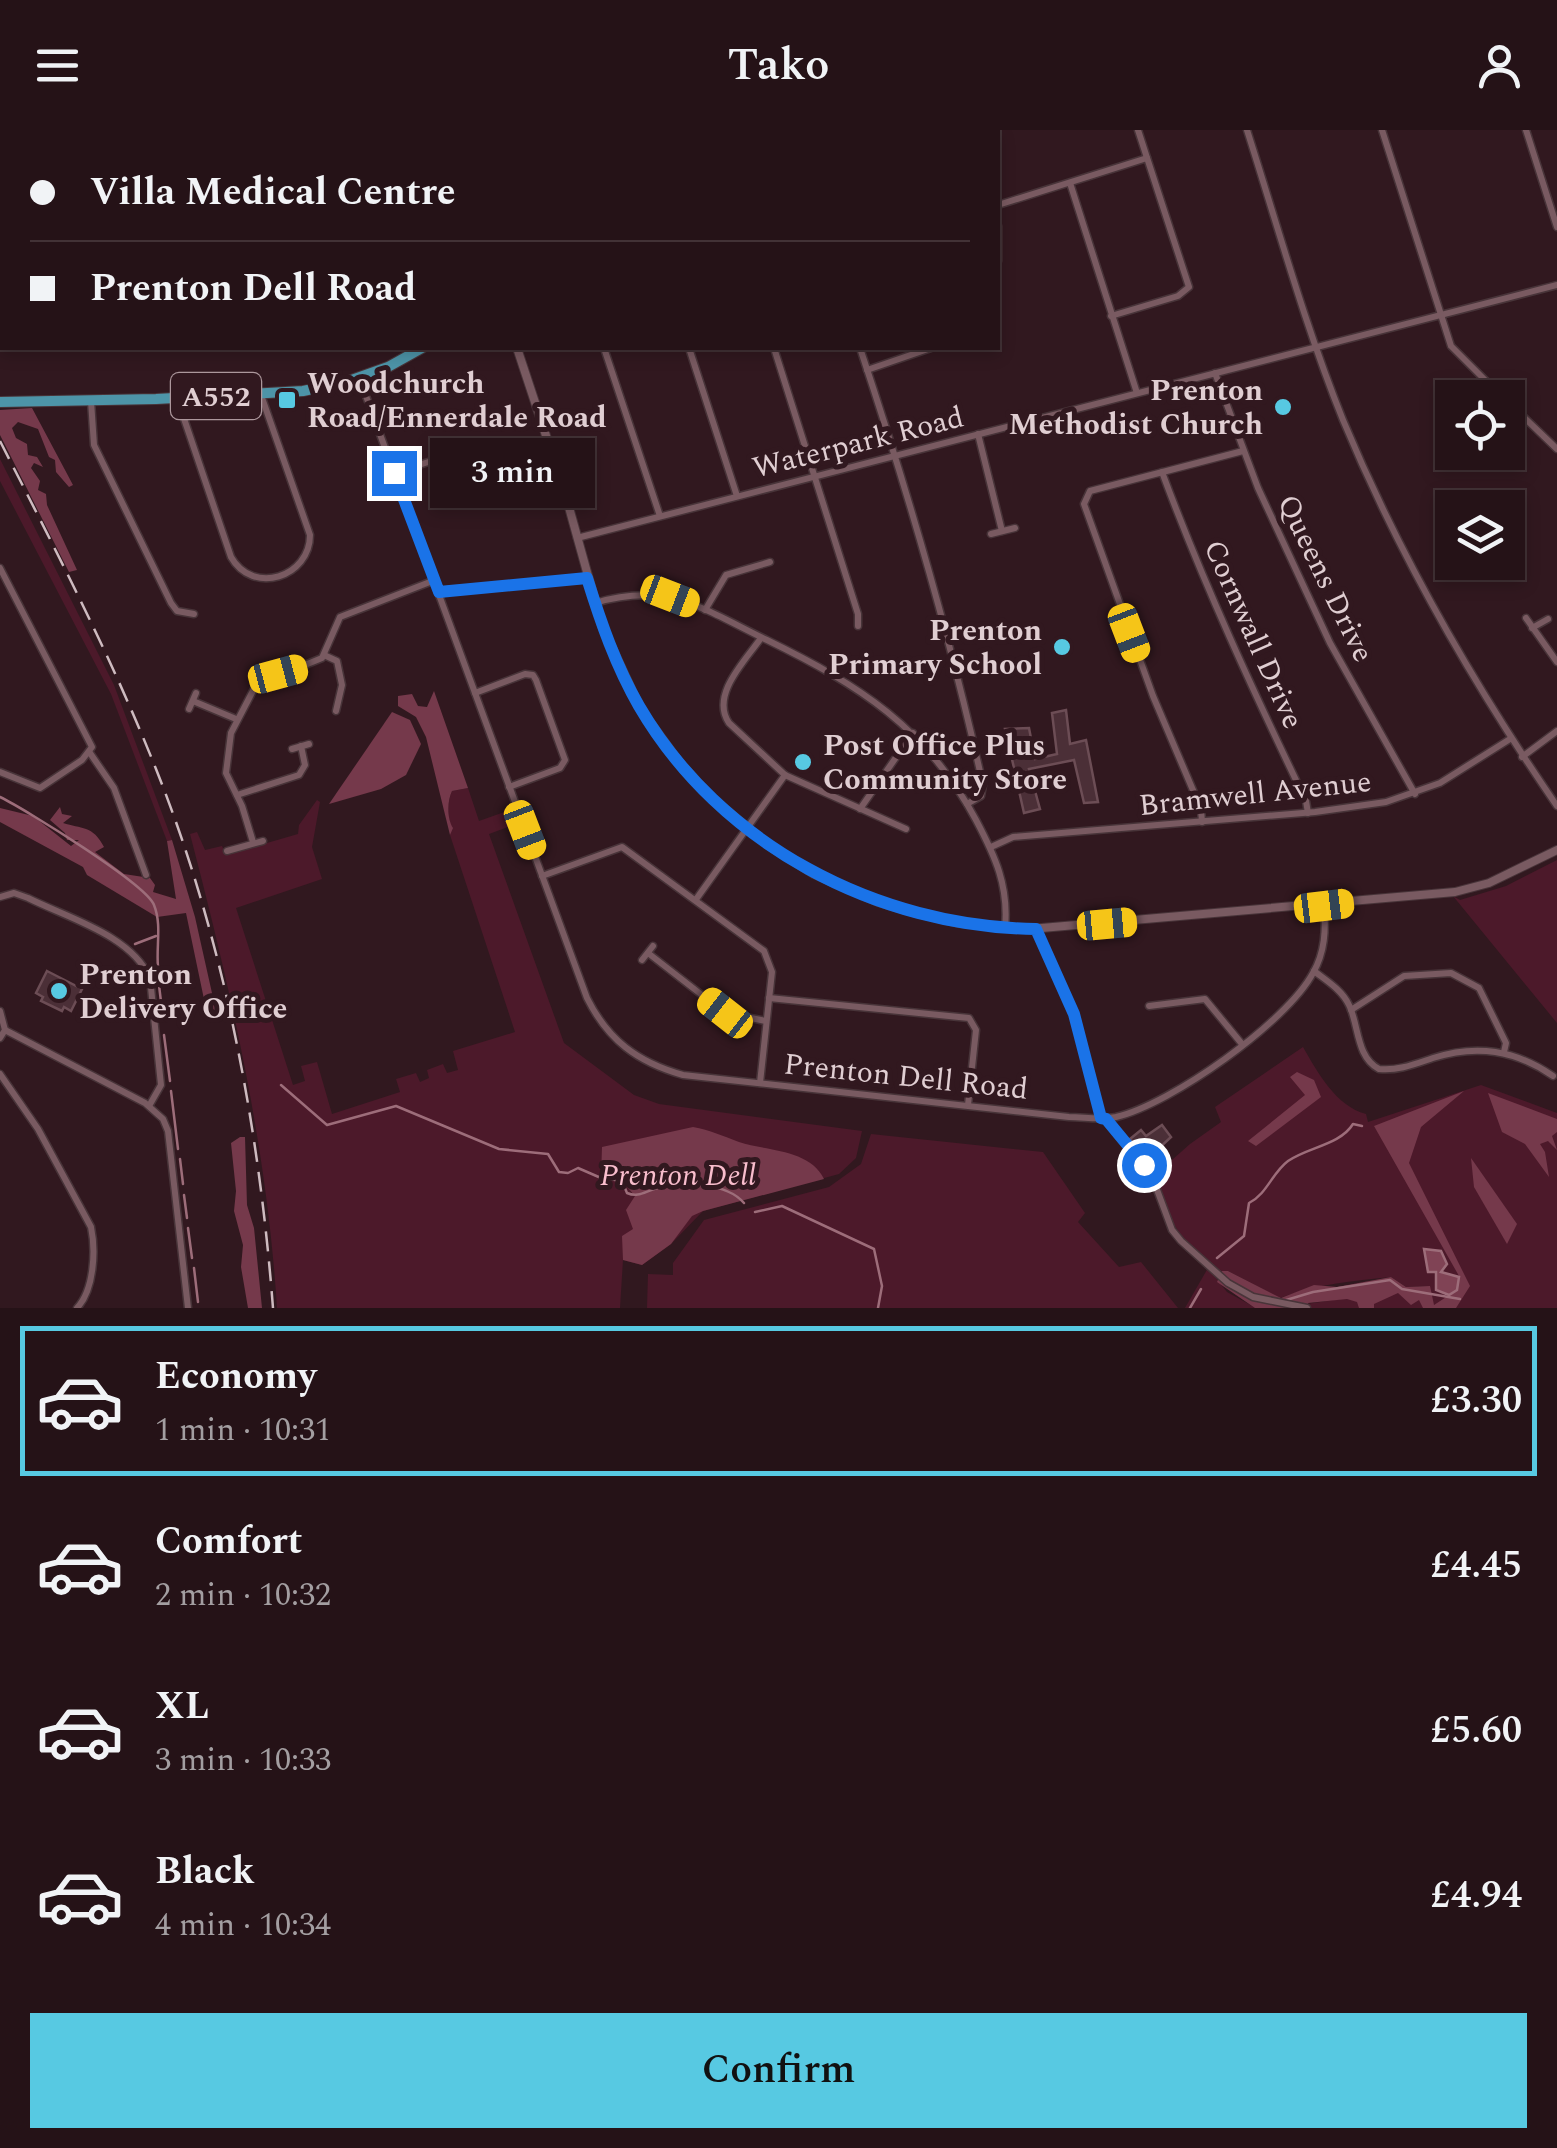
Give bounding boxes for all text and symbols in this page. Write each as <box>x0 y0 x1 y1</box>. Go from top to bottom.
text: Tako <box>728 31 829 100</box>
icon: menu <box>30 38 85 93</box>
icon: person <box>1472 38 1527 93</box>
text: Villa Medical Centre <box>90 164 456 222</box>
text: Prenton Dell Road <box>90 260 416 318</box>
place label: Woodchurch Road/Ennerdale Road <box>307 361 607 441</box>
place label: Prenton Methodist Church <box>1009 368 1263 448</box>
road number: A552 <box>171 373 261 419</box>
map controls <box>1435 380 1525 580</box>
button: locate <box>1435 380 1525 470</box>
marker: Woodchurch Road/Ennerdale Road <box>276 389 298 411</box>
street label: Waterpark Road <box>748 395 969 491</box>
marker: Prenton Methodist Church <box>1272 396 1294 418</box>
callout: 3 min <box>429 438 594 508</box>
text: 3 min <box>471 448 554 497</box>
route end <box>372 451 417 496</box>
street label: Queens Drive <box>1265 487 1386 670</box>
button: layers <box>1435 490 1525 580</box>
street label: Cornwall Drive <box>1191 532 1315 736</box>
car <box>637 571 703 621</box>
car <box>1104 600 1154 666</box>
place label: Prenton Primary School <box>828 608 1042 688</box>
marker: Prenton Primary School <box>1051 636 1073 658</box>
car <box>245 652 311 696</box>
place label: Post Office Plus Community Store <box>823 723 1067 803</box>
marker: Post Office Plus Community Store <box>792 751 814 773</box>
street label: Bramwell Avenue <box>1137 759 1374 829</box>
car <box>500 797 550 863</box>
car <box>1292 887 1356 925</box>
car <box>1076 906 1138 942</box>
place label: Prenton Delivery Office <box>79 952 287 1032</box>
marker: Prenton Delivery Office <box>48 980 70 1002</box>
car <box>692 983 758 1043</box>
street label: Prenton Dell Road <box>782 1041 1030 1113</box>
route start <box>1122 1143 1167 1188</box>
park label: Prenton Dell <box>600 1153 756 1199</box>
text: Economy <box>155 1348 316 1406</box>
icon: car <box>35 1356 125 1446</box>
text: £3.30 <box>1431 1372 1522 1430</box>
text: 1 min · 10:31 <box>155 1406 331 1455</box>
text: Comfort <box>155 1513 302 1571</box>
icon: car <box>35 1521 125 1611</box>
text: £4.45 <box>1431 1537 1522 1595</box>
text: 2 min · 10:32 <box>155 1571 331 1620</box>
text: XL <box>155 1678 209 1736</box>
icon: car <box>35 1686 125 1776</box>
text: £5.60 <box>1431 1702 1522 1760</box>
text: 3 min · 10:33 <box>155 1736 331 1785</box>
text: Black <box>155 1843 255 1901</box>
icon: car <box>35 1851 125 1941</box>
text: £4.94 <box>1431 1867 1522 1925</box>
text: 4 min · 10:34 <box>155 1901 331 1950</box>
button: Confirm <box>30 2013 1527 2128</box>

